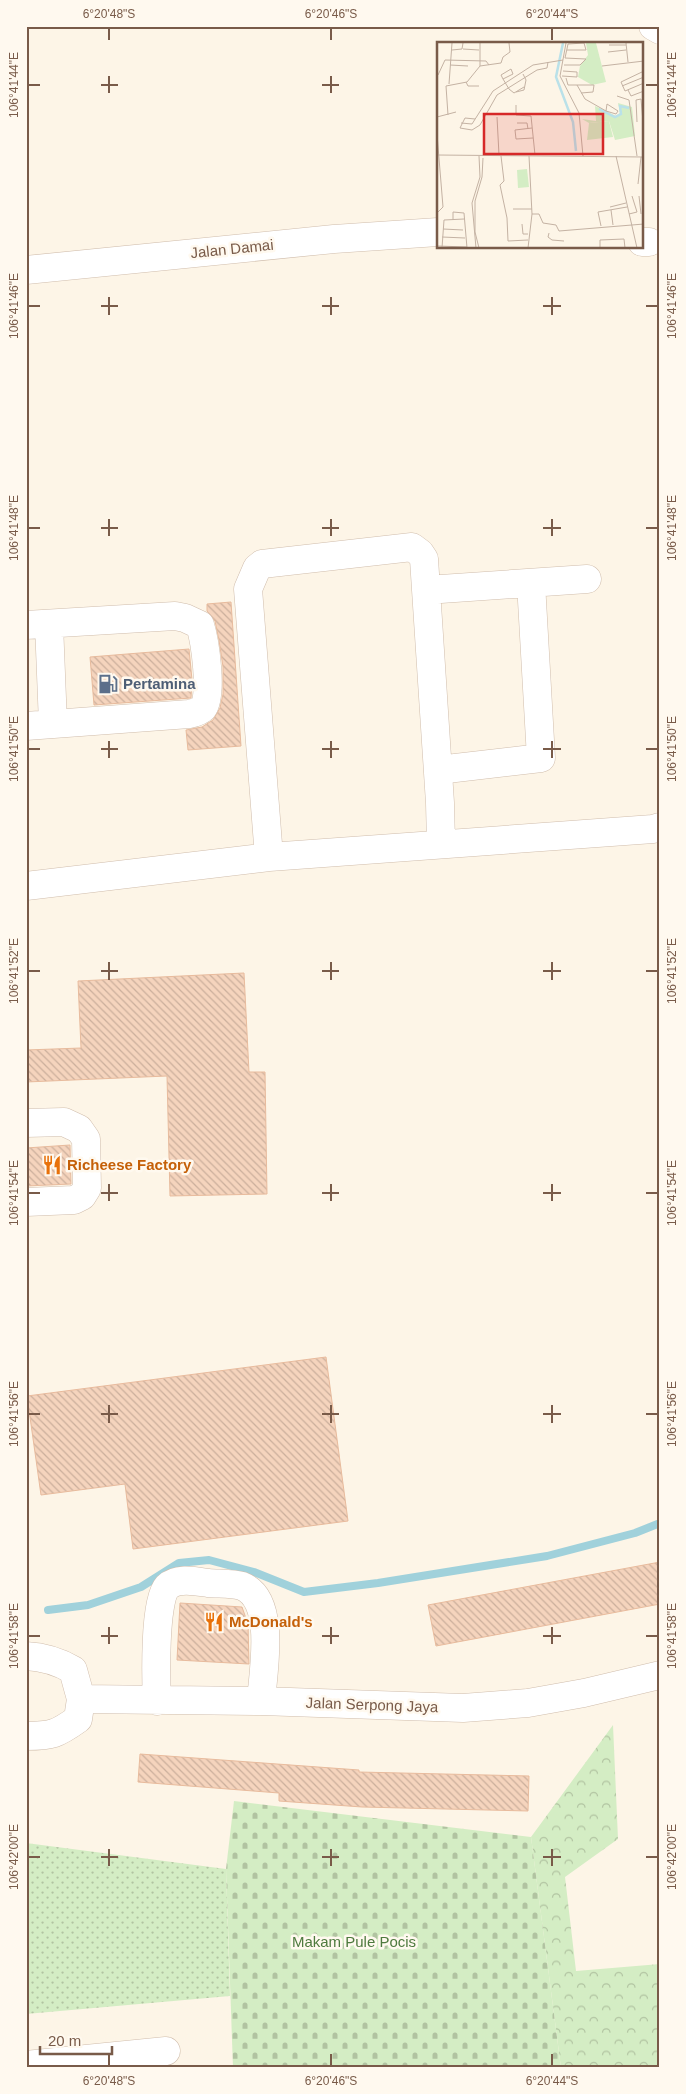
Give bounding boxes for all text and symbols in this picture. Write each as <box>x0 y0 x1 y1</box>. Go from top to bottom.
text: 6°20'48"S <box>83 7 135 21</box>
text: 6°20'46"S <box>305 7 357 21</box>
text: 6°20'44"S <box>526 7 578 21</box>
inset map <box>437 42 644 249</box>
text: 106°41'44"E <box>7 52 21 118</box>
text: 106°41'44"E <box>665 52 679 118</box>
street label: Jalan Damai <box>190 236 274 261</box>
text: 106°41'46"E <box>7 273 21 339</box>
text: 106°41'46"E <box>665 273 679 339</box>
text: 106°41'48"E <box>7 495 21 561</box>
text: 106°41'48"E <box>665 495 679 561</box>
fuel station icon: Pertamina <box>97 673 119 695</box>
place label: Pertamina <box>123 675 196 692</box>
text: 106°41'50"E <box>7 716 21 782</box>
text: 106°41'50"E <box>665 716 679 782</box>
text: 106°41'52"E <box>7 938 21 1004</box>
text: 106°41'52"E <box>665 938 679 1004</box>
restaurant icon: Richeese Factory <box>41 1154 63 1176</box>
place label: Richeese Factory <box>67 1156 192 1173</box>
text: 106°41'54"E <box>7 1160 21 1226</box>
text: 106°41'54"E <box>665 1160 679 1226</box>
text: 106°41'56"E <box>7 1381 21 1447</box>
text: 106°41'56"E <box>665 1381 679 1447</box>
text: 106°41'58"E <box>7 1603 21 1669</box>
text: 106°41'58"E <box>665 1603 679 1669</box>
restaurant icon: McDonald's <box>203 1611 225 1633</box>
place label: McDonald's <box>229 1613 313 1630</box>
street label: Jalan Serpong Jaya <box>305 1694 439 1715</box>
text: 106°42'00"E <box>7 1824 21 1890</box>
text: 106°42'00"E <box>665 1824 679 1890</box>
park label: Makam Pule Pocis <box>292 1933 416 1950</box>
scale bar <box>40 2024 112 2056</box>
text: 20 m <box>48 2032 81 2049</box>
text: 6°20'48"S <box>83 2074 135 2088</box>
text: 6°20'46"S <box>305 2074 357 2088</box>
text: 6°20'44"S <box>526 2074 578 2088</box>

